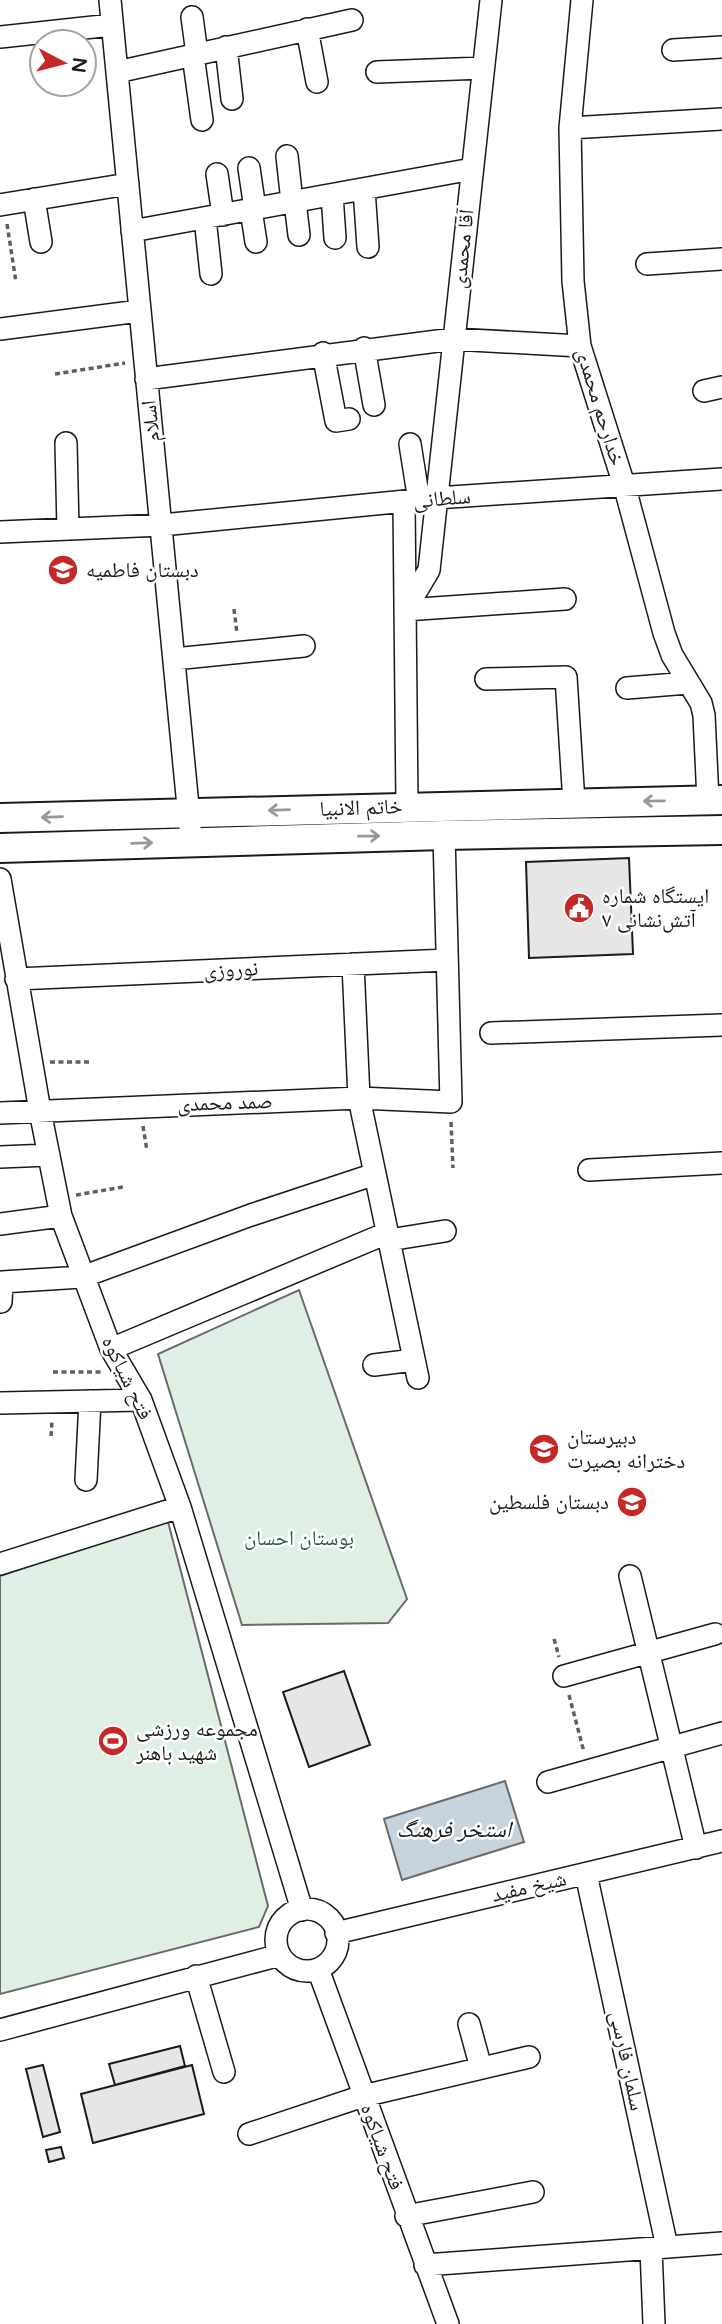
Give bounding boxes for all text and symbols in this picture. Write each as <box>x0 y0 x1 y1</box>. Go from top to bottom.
north arrow <box>28 28 98 98</box>
text: N <box>67 56 91 74</box>
street label: آقا محمدی <box>446 207 480 290</box>
street label: خدارحم محمدی <box>569 345 630 469</box>
street label: اسلام <box>136 399 167 443</box>
street label: سلطانی <box>412 484 472 514</box>
school or university icon: دبستان فاطمیه <box>46 553 80 587</box>
place label: دبستان فاطمیه <box>86 558 199 583</box>
street label: خاتم الانبیا <box>319 794 403 823</box>
one-way arrow <box>643 795 666 808</box>
one-way arrow <box>268 803 291 817</box>
one-way arrow <box>41 810 64 823</box>
one-way arrow <box>357 830 380 843</box>
one-way arrow <box>130 836 153 849</box>
place label: ایستگاه شماره ۷ آتش‌نشانی <box>602 884 709 933</box>
public building icon: ایستگاه شماره ۷ آتش‌نشانی <box>562 891 596 925</box>
street label: نوروزی <box>203 956 259 984</box>
street label: صمد محمدی <box>177 1089 273 1117</box>
street label: فتح شیاکوه <box>96 1332 158 1424</box>
place label: دبیرستان دخترانه بصیرت <box>567 1425 685 1474</box>
school or university icon: دبیرستان دخترانه بصیرت <box>527 1432 561 1466</box>
school or university icon: دبستان فلسطین <box>615 1485 649 1519</box>
place label: دبستان فلسطین <box>489 1490 609 1515</box>
park label: بوستان احسان <box>244 1526 354 1551</box>
place label: مجموعه ورزشی شهید باهنر <box>135 1717 258 1766</box>
sports icon: مجموعه ورزشی شهید باهنر <box>96 1724 130 1758</box>
water label: استخر فرهنگ <box>397 1816 514 1844</box>
street label: شیخ مفید <box>489 1866 569 1908</box>
street label: سلمان فارسی <box>604 2009 650 2113</box>
street label: فتح شیاکوه <box>355 2101 409 2193</box>

